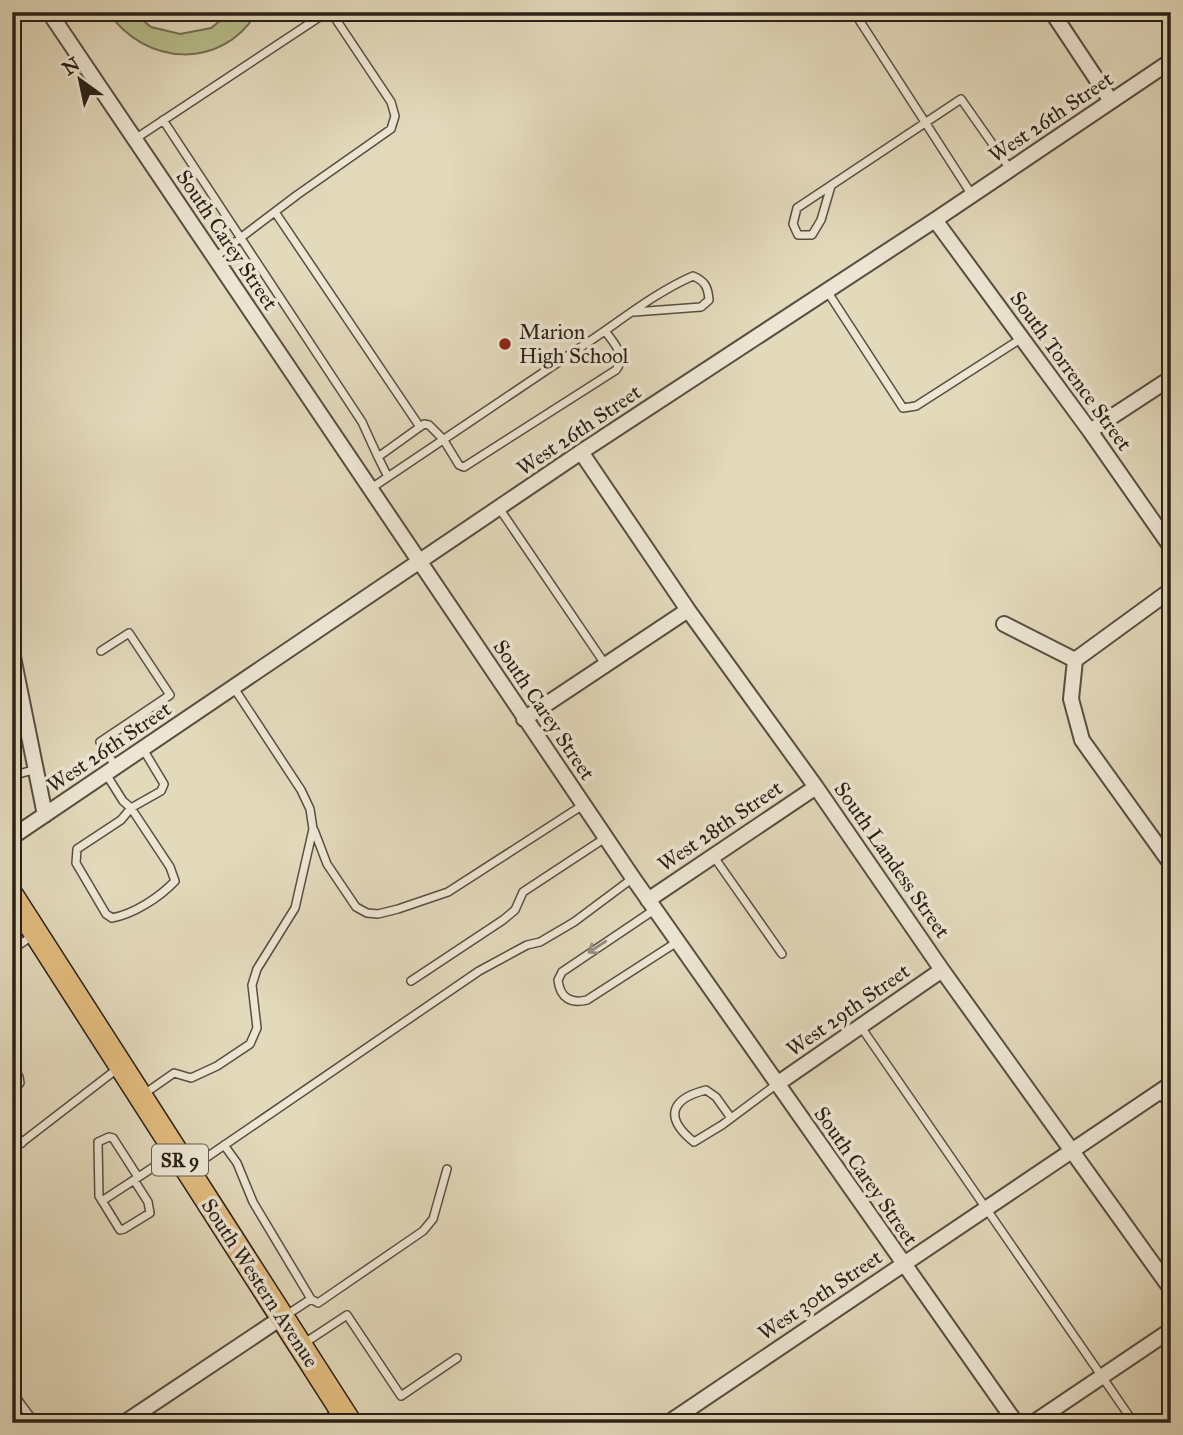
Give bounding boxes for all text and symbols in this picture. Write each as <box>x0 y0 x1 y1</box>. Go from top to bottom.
north arrow <box>46 46 116 116</box>
text: N <box>58 52 84 80</box>
street label: West 26th Street <box>984 66 1119 168</box>
street label: South Carey Street <box>170 165 284 316</box>
street label: South Torrence Street <box>1004 286 1138 456</box>
place label: Marion High School <box>519 319 629 369</box>
marker: Marion High School <box>497 336 513 352</box>
street label: West 26th Street <box>512 379 647 481</box>
street label: South Carey Street <box>487 635 601 786</box>
street label: West 26th Street <box>42 696 177 798</box>
street label: West 28th Street <box>653 774 788 877</box>
street label: South Landess Street <box>828 777 956 944</box>
one-way arrow <box>588 940 607 954</box>
street label: West 29th Street <box>781 957 915 1062</box>
street label: South Carey Street <box>808 1101 924 1251</box>
road number: SR 9 <box>152 1144 208 1176</box>
street label: South Western Avenue <box>196 1194 324 1373</box>
street label: West 30th Street <box>753 1244 887 1346</box>

